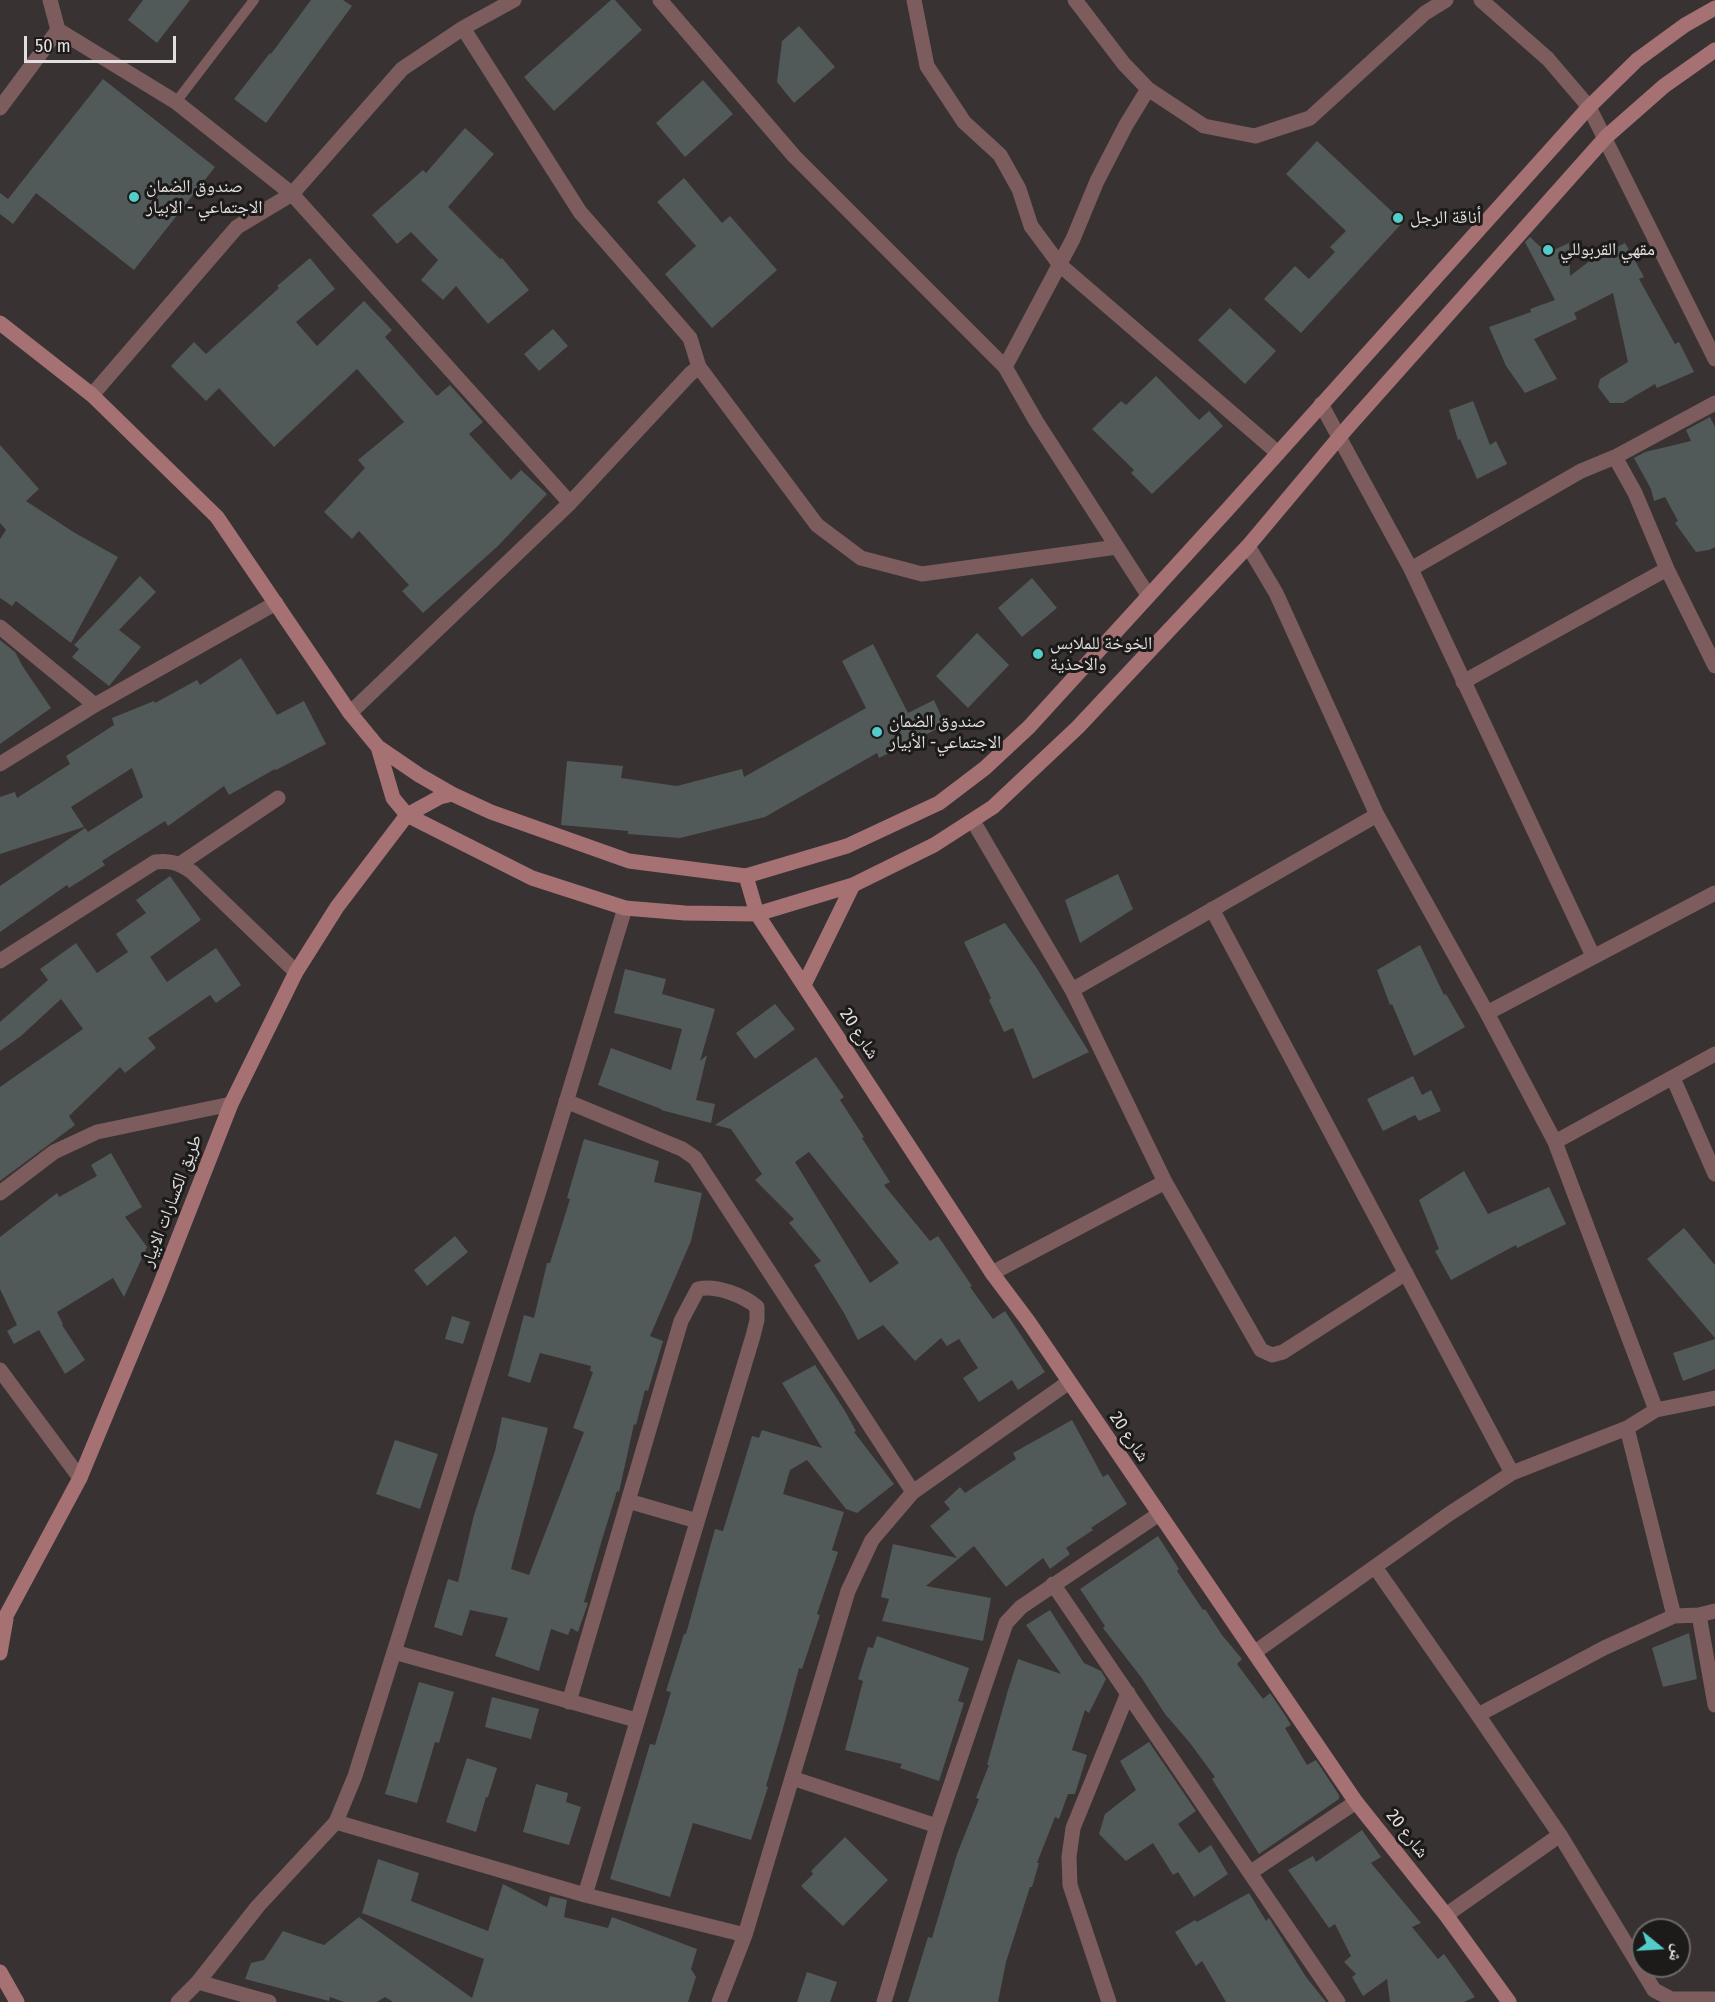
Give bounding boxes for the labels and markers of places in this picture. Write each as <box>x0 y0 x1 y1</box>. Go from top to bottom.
place label: صندوق الضمان الاجتماعي - الابيار <box>146 176 263 219</box>
marker: صندوق الضمان الاجتماعي - الابيار <box>127 190 141 204</box>
place label: أناقة الرجل <box>1410 207 1481 229</box>
marker: أناقة الرجل <box>1391 211 1405 225</box>
place label: مقهي القربوللي <box>1560 239 1655 261</box>
marker: مقهي القربوللي <box>1541 243 1555 257</box>
place label: الخوخة للملابس والاحذية <box>1050 633 1152 676</box>
marker: الخوخة للملابس والاحذية <box>1031 647 1045 661</box>
place label: صندوق الضمان الاجتماعي- الأبيار <box>889 711 1001 754</box>
marker: صندوق الضمان الاجتماعي- الأبيار <box>870 725 884 739</box>

